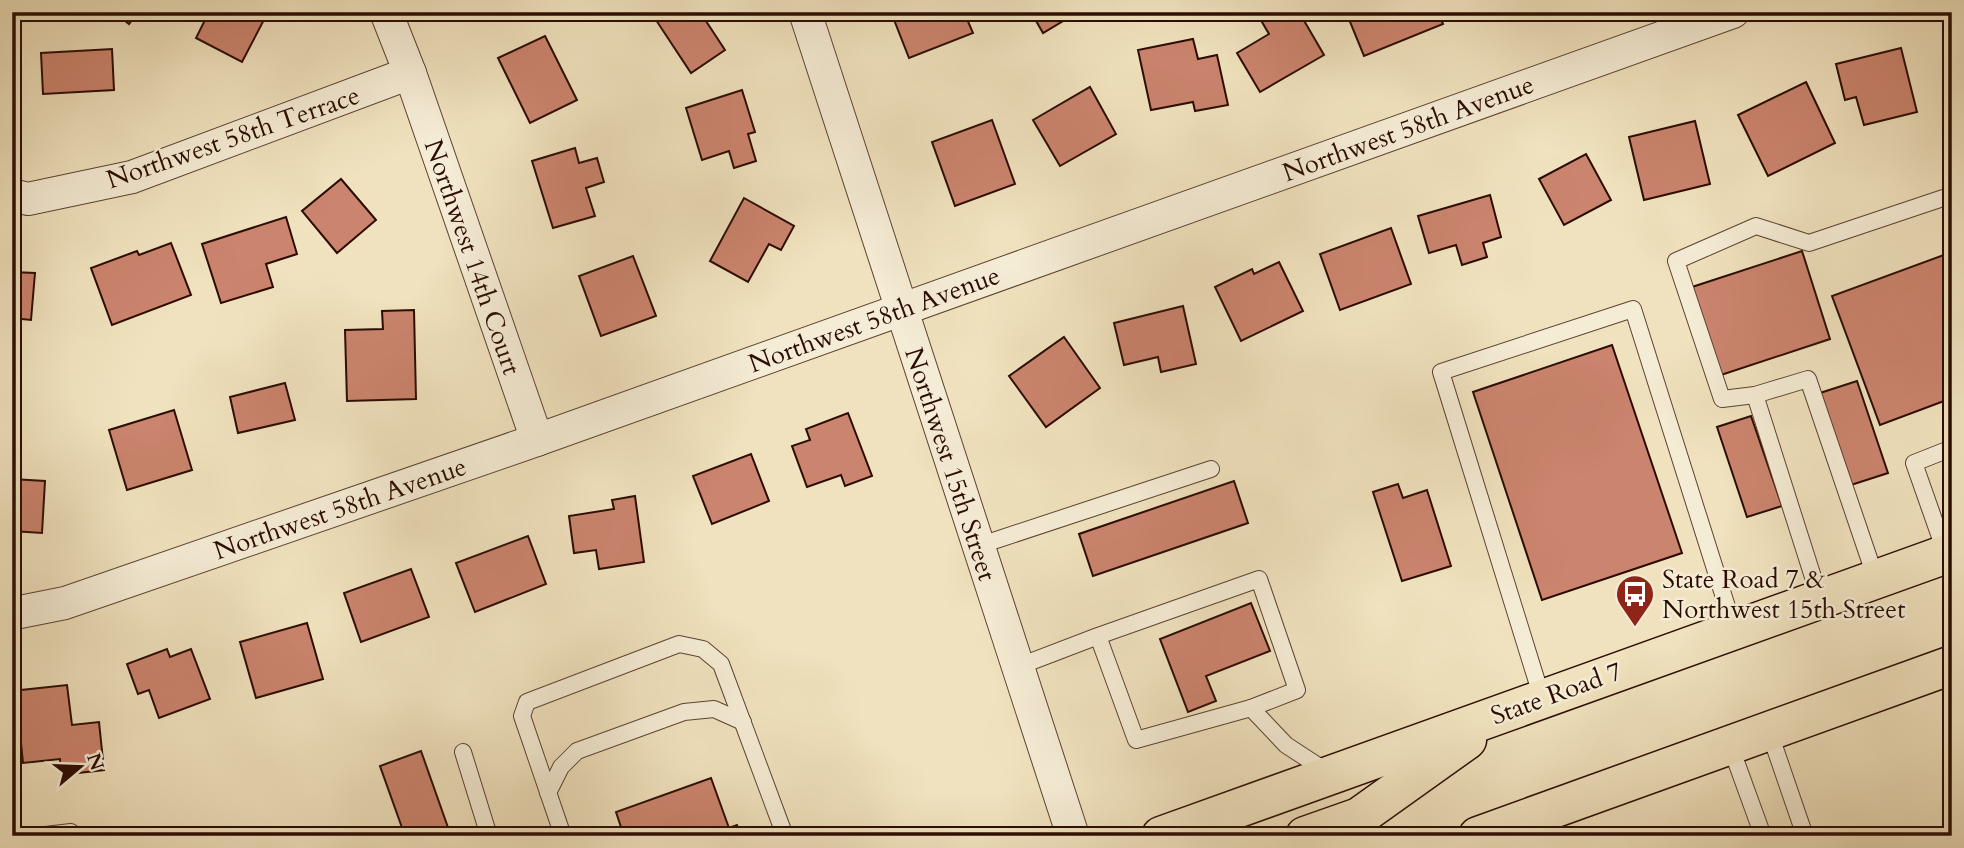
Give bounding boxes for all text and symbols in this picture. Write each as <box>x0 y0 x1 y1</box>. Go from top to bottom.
street label: Northwest 58th Avenue <box>1278 67 1539 190</box>
street label: Northwest 58th Terrace <box>102 78 364 197</box>
street label: Northwest 14th Court <box>416 135 529 380</box>
street label: Northwest 58th Avenue <box>744 258 1005 381</box>
street label: Northwest 15th Street <box>896 343 1005 585</box>
street label: Northwest 58th Avenue <box>209 449 471 568</box>
place label: State Road 7 & Northwest 15th Street <box>1662 562 1905 627</box>
bus stop icon: State Road 7 & Northwest 15th Street <box>1614 573 1656 628</box>
street label: State Road 7 <box>1486 654 1626 733</box>
north arrow <box>46 732 116 802</box>
text: N <box>80 750 110 774</box>

